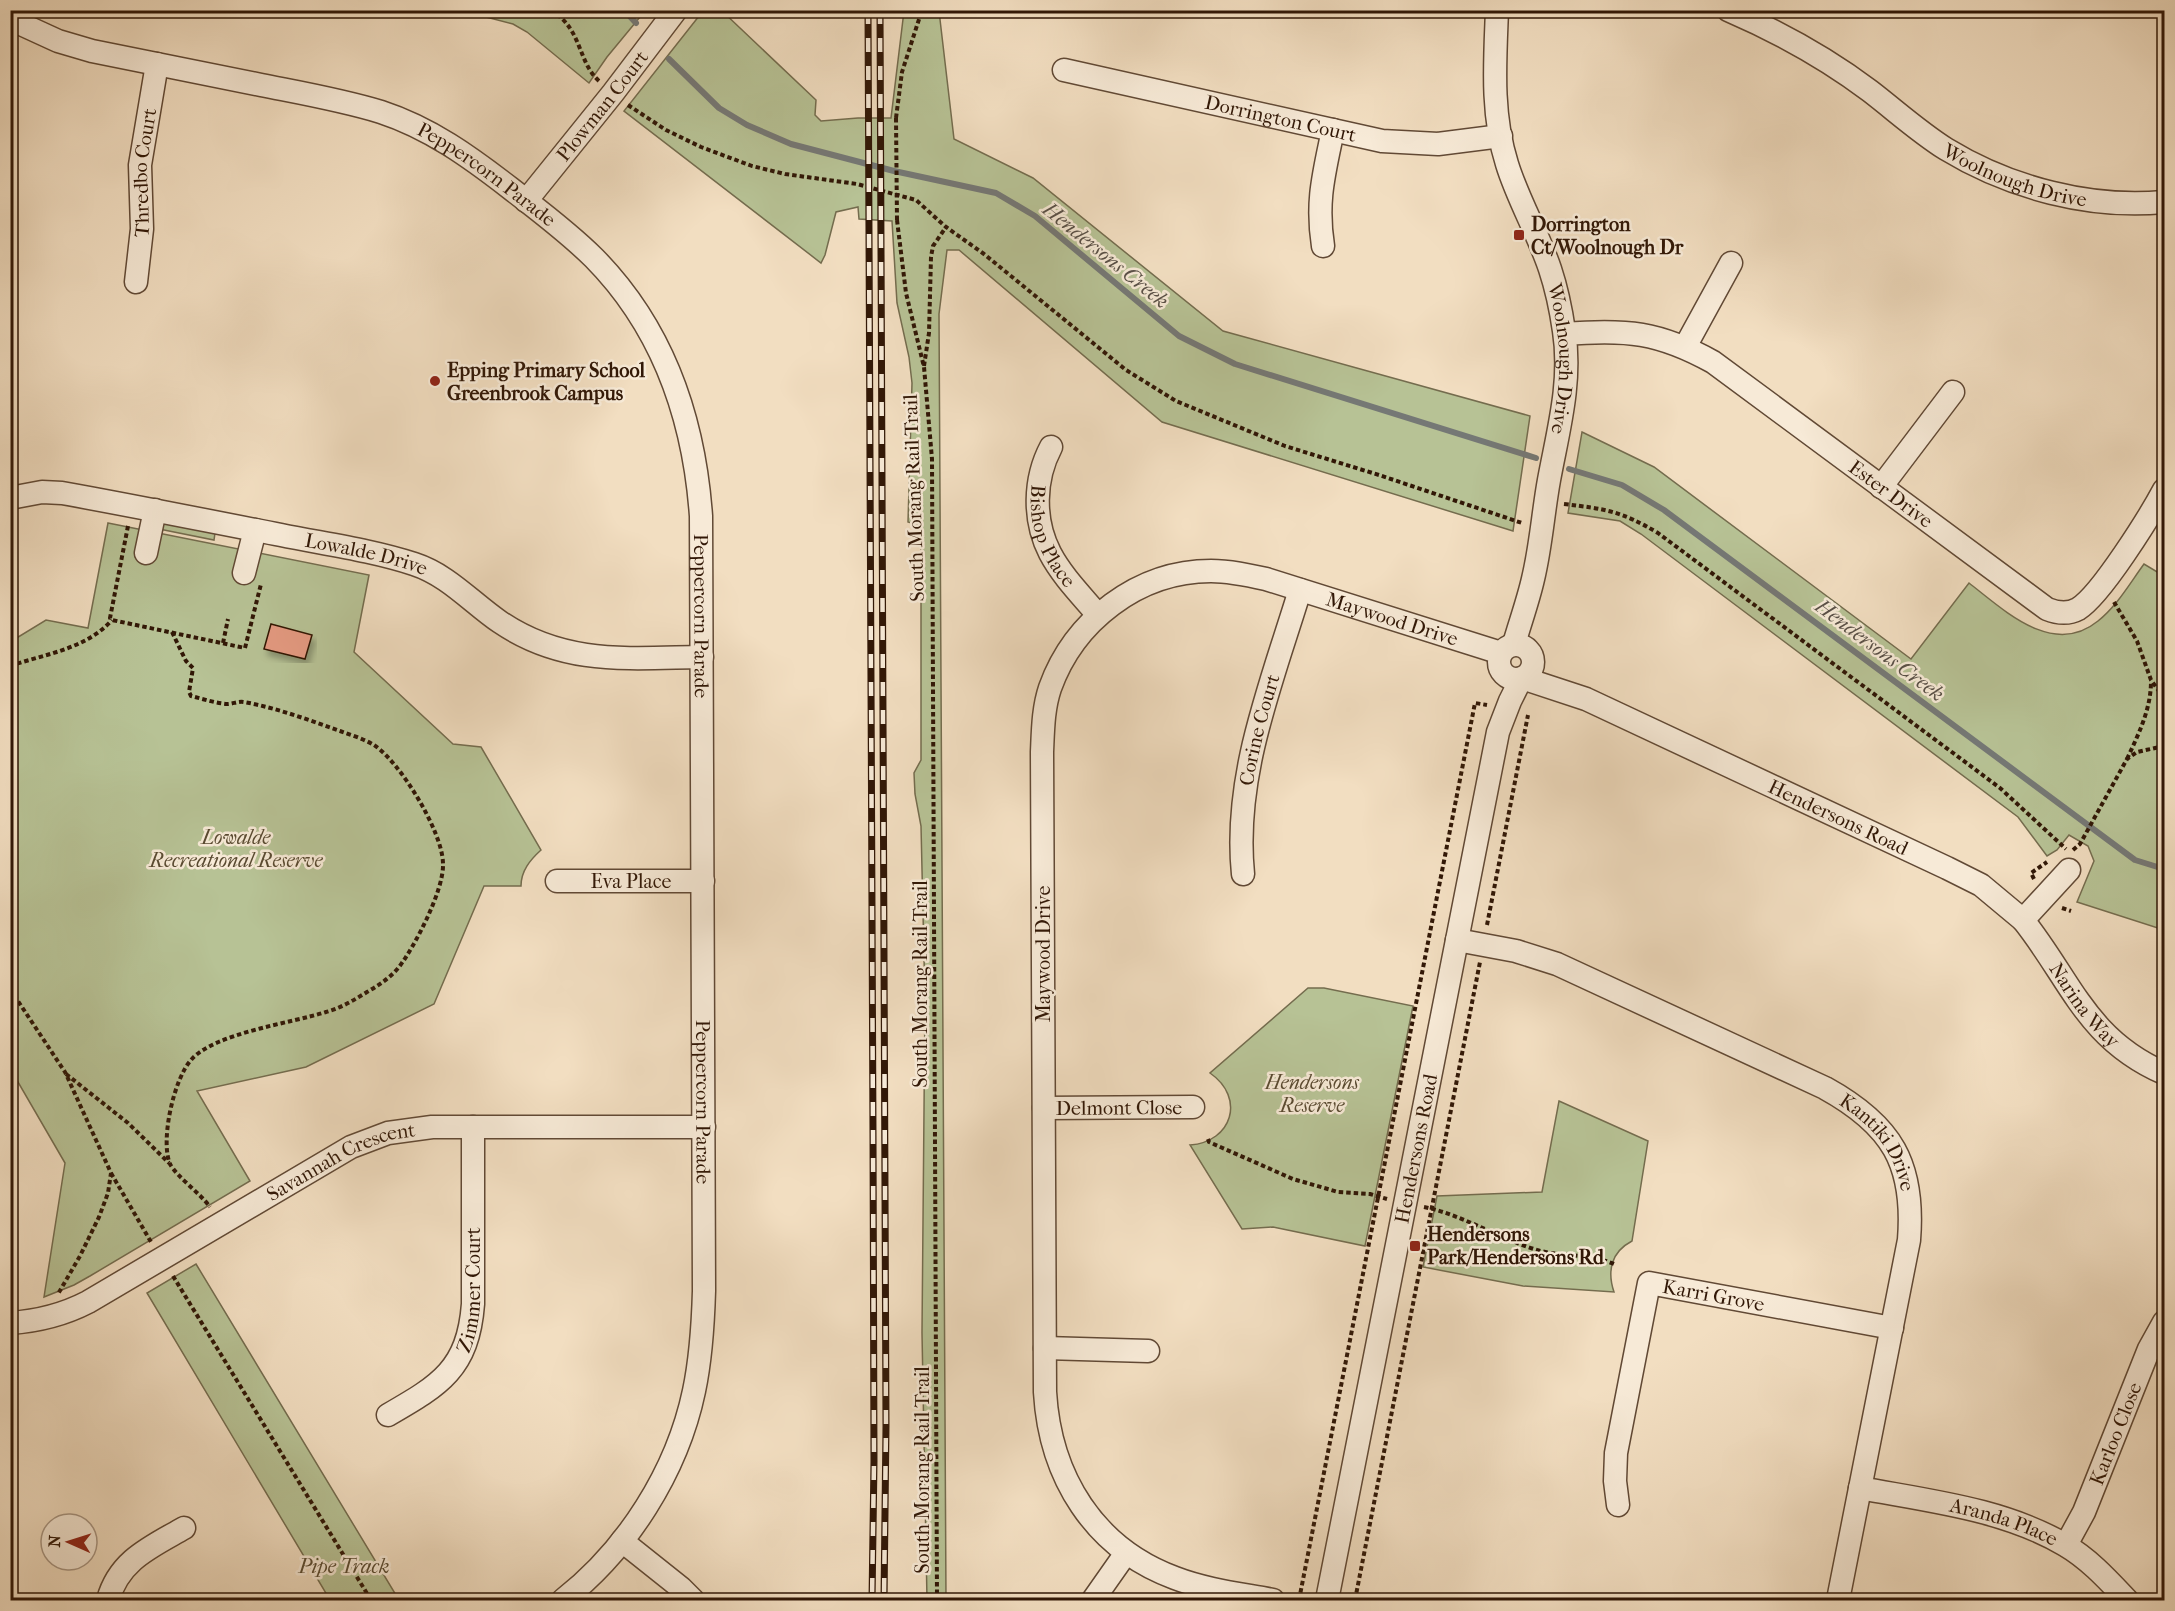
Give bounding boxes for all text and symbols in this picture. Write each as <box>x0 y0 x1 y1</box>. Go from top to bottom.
street label: Plowman Court <box>551 46 653 166</box>
street label: Dorrington Court <box>1203 90 1359 146</box>
street label: Thredbo Court <box>128 106 161 238</box>
street label: Peppercorn Parade <box>414 117 561 231</box>
street label: Woolnough Drive <box>1938 138 2089 211</box>
water label: Hendersons Creek <box>1038 196 1174 313</box>
place label: Dorrington Ct/Woolnough Dr <box>1531 213 1684 259</box>
marker: Dorrington Ct/Woolnough Dr <box>1512 228 1526 242</box>
street label: Woolnough Drive <box>1543 280 1578 436</box>
place label: Epping Primary School Greenbrook Campus <box>447 359 645 405</box>
marker: Epping Primary School Greenbrook Campus <box>428 374 442 388</box>
street label: South Morang Rail Trail <box>899 393 929 602</box>
street label: Ester Drive <box>1845 455 1938 532</box>
street label: Bishop Place <box>1026 484 1081 592</box>
street label: Lowalde Drive <box>303 528 431 580</box>
street label: Peppercorn Parade <box>690 534 713 698</box>
street label: Maywood Drive <box>1323 587 1461 650</box>
water label: Hendersons Creek <box>1810 593 1949 706</box>
street label: Corine Court <box>1234 671 1284 787</box>
street label: Hendersons Road <box>1765 775 1913 860</box>
park label: Lowalde Recreational Reserve <box>148 826 323 872</box>
street label: Eva Place <box>591 870 672 893</box>
street label: South Morang Rail Trail <box>909 880 932 1088</box>
street label: Maywood Drive <box>1032 886 1055 1022</box>
street label: Narina Way <box>2045 958 2125 1053</box>
street label: Peppercorn Parade <box>691 1020 715 1184</box>
park label: Hendersons Reserve <box>1264 1071 1360 1117</box>
street label: Hendersons Road <box>1390 1071 1442 1225</box>
street label: Kantiki Drive <box>1836 1088 1919 1193</box>
street label: Delmont Close <box>1056 1096 1182 1119</box>
street label: Savannah Crescent <box>262 1118 417 1206</box>
place label: Hendersons Park/Hendersons Rd <box>1427 1223 1605 1269</box>
street label: Zimmer Court <box>451 1227 485 1356</box>
marker: Hendersons Park/Hendersons Rd <box>1408 1239 1422 1253</box>
street label: Karri Grove <box>1661 1274 1766 1316</box>
street label: South Morang Rail Trail <box>911 1366 934 1574</box>
street label: Karloo Close <box>2084 1379 2146 1488</box>
street label: Aranda Place <box>1947 1493 2062 1550</box>
north arrow <box>39 1512 99 1572</box>
text: N <box>45 1534 64 1548</box>
park label: Pipe Track <box>297 1555 390 1578</box>

